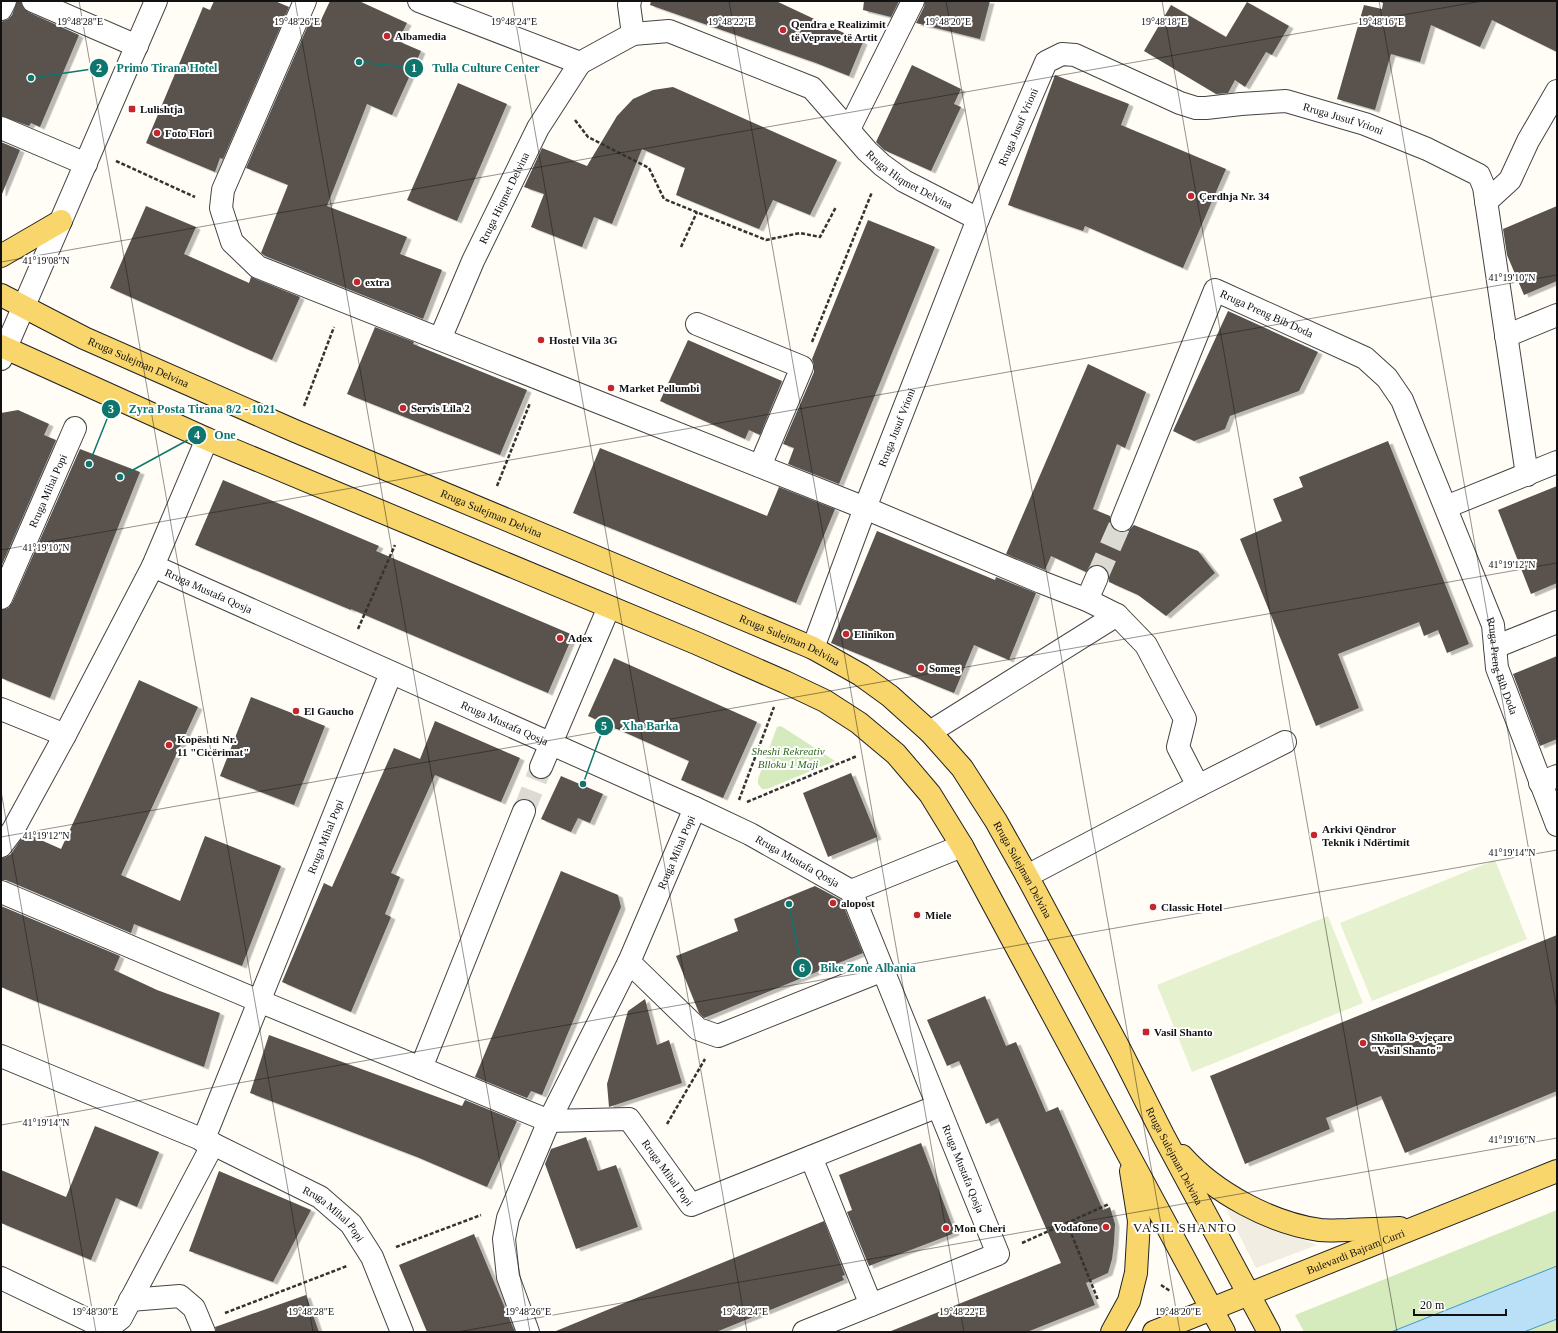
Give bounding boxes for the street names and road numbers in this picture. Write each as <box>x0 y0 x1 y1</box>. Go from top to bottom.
street label: Rruga Jusuf Vrioni <box>996 86 1040 168</box>
street label: Rruga Jusuf Vrioni <box>1302 100 1385 137</box>
street label: Rruga Hiqmet Delvina <box>864 147 955 211</box>
street label: Rruga Hiqmet Delvina <box>476 150 531 246</box>
street label: Rruga Preng Bib Doda <box>1219 287 1315 340</box>
street label: Rruga Sulejman Delvina <box>86 335 191 389</box>
street label: Rruga Jusuf Vrioni <box>876 386 917 468</box>
street label: Rruga Mihal Popi <box>26 452 69 529</box>
street label: Rruga Sulejman Delvina <box>439 487 544 540</box>
street label: Rruga Mustafa Qosja <box>163 566 254 616</box>
street label: Rruga Sulejman Delvina <box>738 612 842 668</box>
street label: Rruga Preng Bib Doda <box>1484 615 1520 716</box>
street label: Rruga Mustafa Qosja <box>459 698 550 748</box>
street label: Rruga Mihal Popi <box>305 798 346 875</box>
street label: Rruga Mihal Popi <box>655 813 697 891</box>
street label: Rruga Sulejman Delvina <box>991 819 1054 920</box>
street label: Rruga Mustafa Qosja <box>754 832 842 889</box>
street label: Rruga Sulejman Delvina <box>1144 1105 1205 1207</box>
street label: Rruga Mustafa Qosja <box>940 1123 987 1215</box>
street label: Rruga Mihal Popi <box>640 1137 696 1208</box>
street label: Rruga Mihal Popi <box>301 1183 366 1244</box>
street label: Bulevardi Bajram Curri <box>1305 1227 1406 1276</box>

